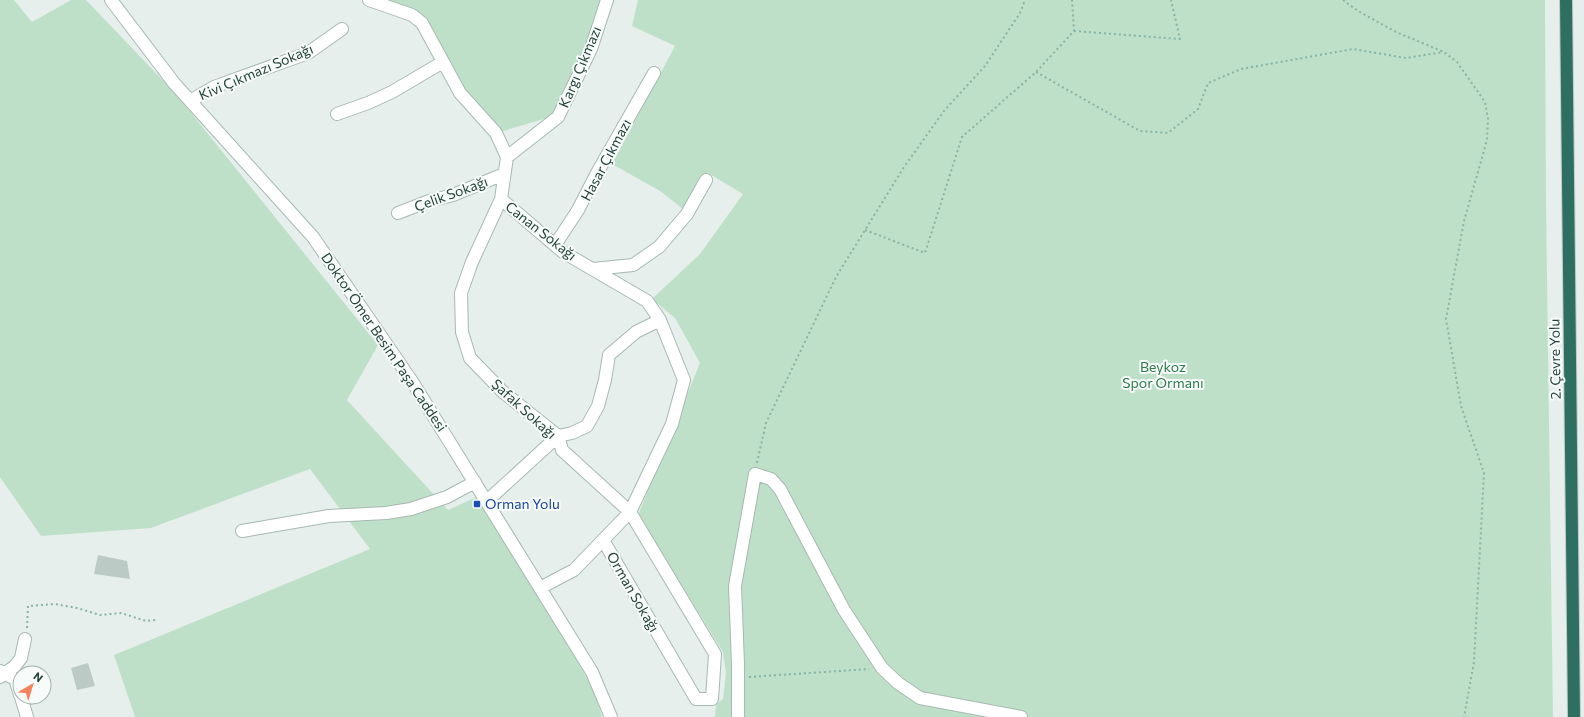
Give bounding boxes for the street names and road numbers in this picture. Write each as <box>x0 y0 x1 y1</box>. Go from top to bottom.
street label: Kargı Çıkmazı <box>555 23 604 110</box>
street label: Kivi Çıkmazı Sokağı <box>196 40 316 103</box>
street label: Hasar Çıkmazı <box>577 116 634 204</box>
street label: Çelik Sokağı <box>412 172 490 215</box>
street label: Canan Sokağı <box>502 198 580 264</box>
street label: Doktor Ömer Besim Paşa Caddesi <box>318 249 451 434</box>
street label: 2. Çevre Yolu <box>1545 319 1564 400</box>
street label: Şafak Sokağı <box>488 375 560 442</box>
street label: Orman Sokağı <box>604 549 663 635</box>

